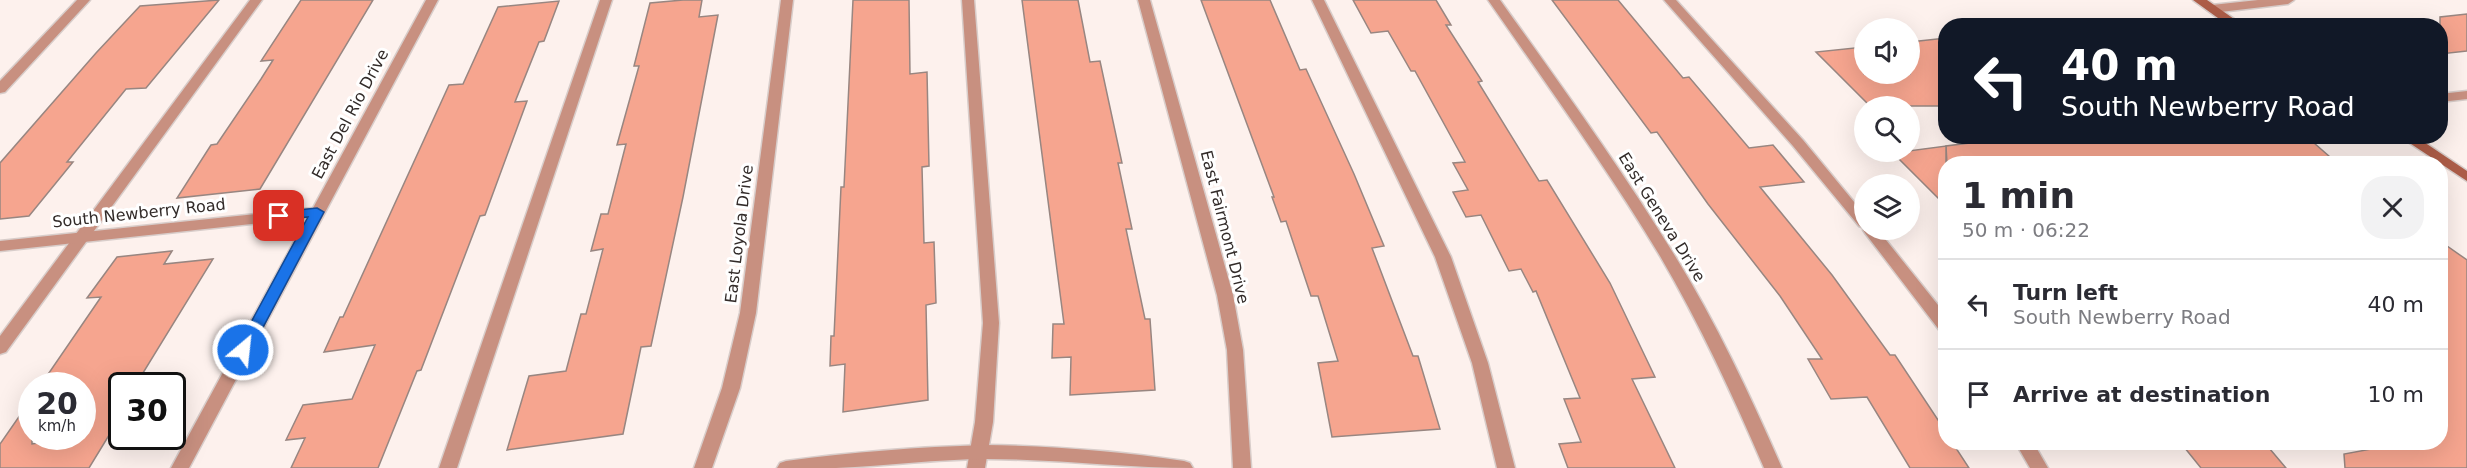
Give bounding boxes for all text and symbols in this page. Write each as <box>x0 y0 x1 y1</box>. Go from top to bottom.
map controls <box>1854 18 1920 240</box>
button: sound <box>1854 18 1920 84</box>
text: 40 m <box>2061 41 2178 90</box>
icon: left <box>1962 42 2040 120</box>
street label: East Del Rio Drive <box>308 46 392 182</box>
text: South Newberry Road <box>2061 91 2355 122</box>
button: search <box>1854 96 1920 162</box>
street label: East Fairmont Drive <box>1197 148 1253 306</box>
street label: East Geneva Drive <box>1615 149 1709 285</box>
street label: East Loyola Drive <box>721 164 757 304</box>
button: layers <box>1854 174 1920 240</box>
text: 1 min <box>1962 175 2075 216</box>
button: close <box>2361 176 2424 239</box>
pin <box>253 190 304 241</box>
street label: South Newberry Road <box>51 194 227 232</box>
icon: arrive <box>262 199 295 232</box>
text: 50 m · 06:22 <box>1962 218 2090 242</box>
text: Turn left <box>2013 280 2118 305</box>
icon: left <box>1962 288 1995 321</box>
text: 40 m <box>2368 292 2424 317</box>
text: South Newberry Road <box>2013 305 2231 329</box>
position arrow <box>211 318 275 382</box>
speed limit sign: 30 <box>108 372 186 450</box>
icon: arrive <box>1962 378 1995 411</box>
text: Arrive at destination <box>2013 382 2270 407</box>
text: 10 m <box>2368 382 2424 407</box>
text: 20 <box>36 386 78 421</box>
text: km/h <box>38 417 76 435</box>

